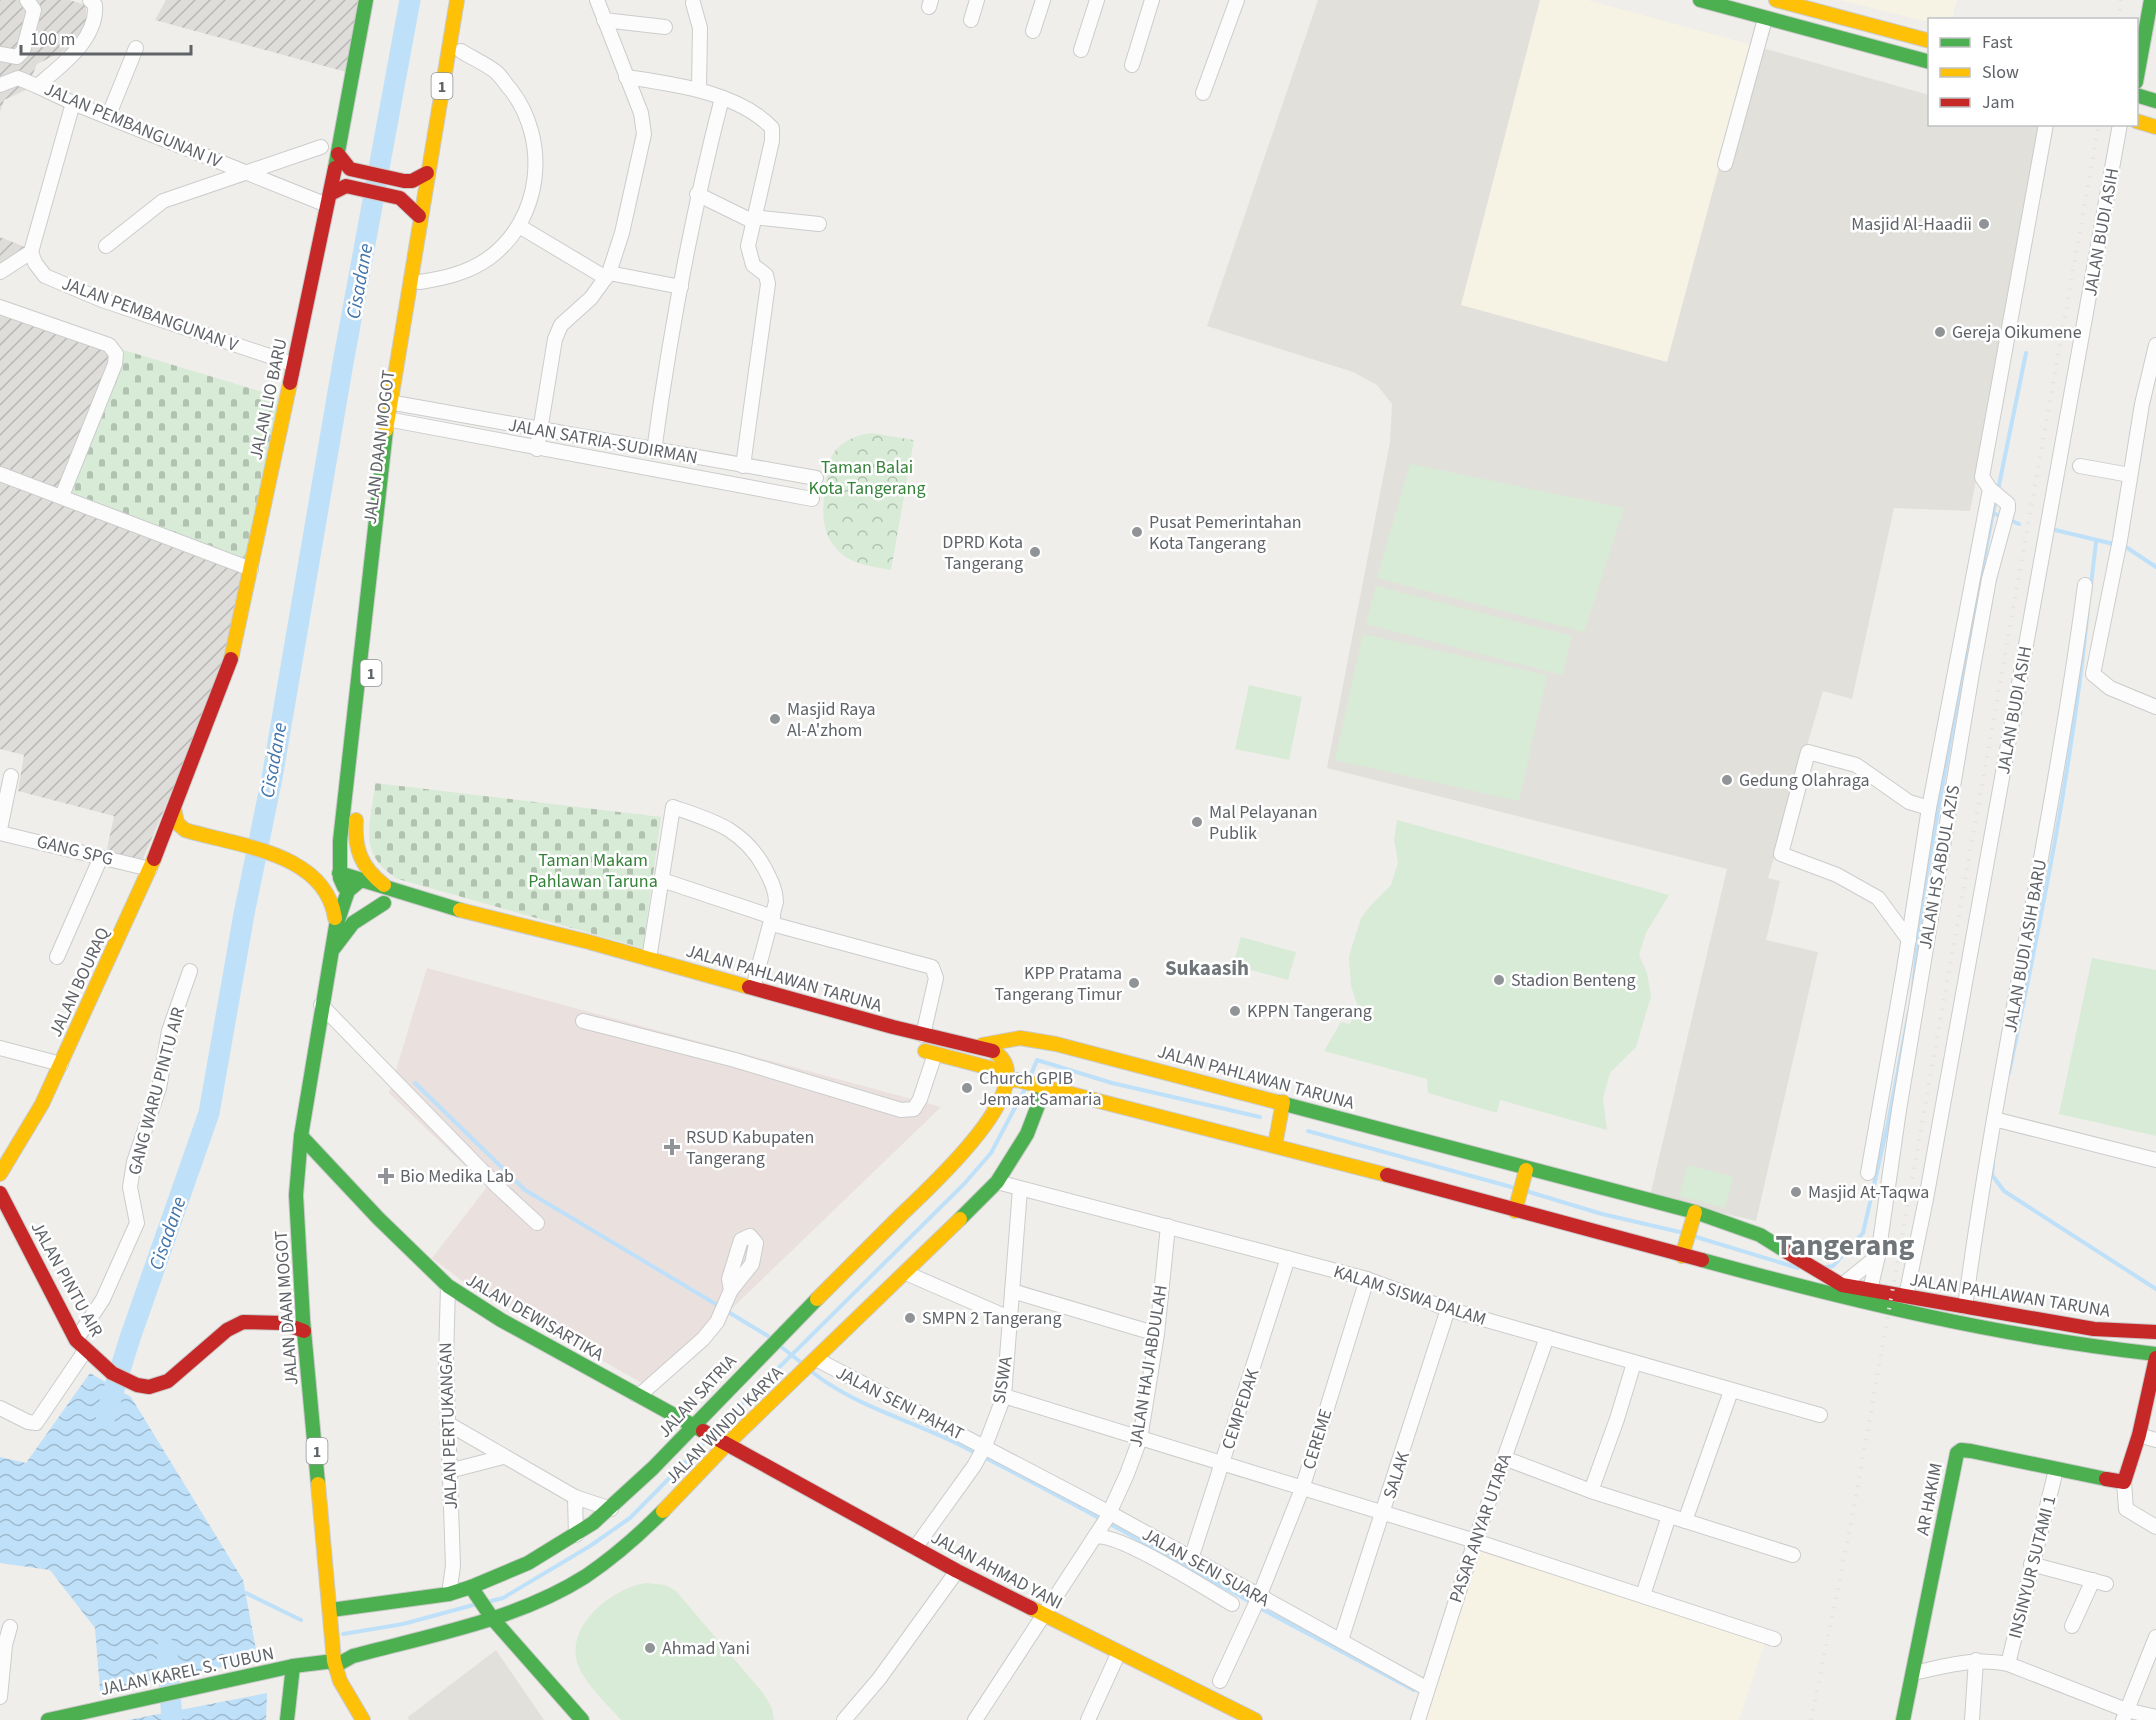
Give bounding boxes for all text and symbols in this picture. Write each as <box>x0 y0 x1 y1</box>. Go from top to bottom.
scale bar <box>21 18 190 56</box>
legend <box>1928 18 2138 126</box>
text: 100 m <box>30 27 75 52</box>
text: Fast <box>1982 30 2013 55</box>
text: Slow <box>1982 60 2019 85</box>
road number: 1 <box>432 73 452 99</box>
street label: JALAN PEMBANGUNAN IV <box>40 77 226 174</box>
text: Jam <box>1982 90 2015 115</box>
street label: JALAN BUDI ASIH <box>2078 166 2125 298</box>
place label: Masjid Al-Haadii <box>1851 212 1972 237</box>
marker: Masjid Al-Haadii <box>1977 217 1991 231</box>
water label: Cisadane <box>340 241 380 321</box>
street label: JALAN PEMBANGUNAN V <box>58 271 242 358</box>
place label: Gereja Oikumene <box>1952 320 2082 345</box>
marker: Gereja Oikumene <box>1933 325 1947 339</box>
street label: JALAN LIO BARU <box>243 336 294 462</box>
street label: JALAN DAAN MOGOT <box>358 368 401 526</box>
street label: JALAN SATRIA-SUDIRMAN <box>506 413 700 470</box>
park label: Taman Balai Kota Tangerang <box>809 455 925 501</box>
place label: Pusat Pemerintahan Kota Tangerang <box>1149 510 1302 556</box>
marker: Pusat Pemerintahan Kota Tangerang <box>1130 525 1144 539</box>
place label: DPRD Kota Tangerang <box>942 530 1023 576</box>
marker: DPRD Kota Tangerang <box>1028 545 1042 559</box>
street label: JALAN BUDI ASIH <box>1991 644 2038 776</box>
road number: 1 <box>360 660 382 686</box>
place label: Masjid Raya Al-A'zhom <box>787 697 876 743</box>
marker: Masjid Raya Al-A'zhom <box>768 712 782 726</box>
water label: Cisadane <box>254 720 294 800</box>
place label: Gedung Olahraga <box>1739 768 1869 793</box>
marker: Gedung Olahraga <box>1720 773 1734 787</box>
street label: JALAN HS ABDUL AZIS <box>1913 783 1966 951</box>
place label: Mal Pelayanan Publik <box>1209 800 1318 846</box>
marker: Mal Pelayanan Publik <box>1190 815 1204 829</box>
street label: GANG SPG <box>34 829 116 872</box>
park label: Taman Makam Pahlawan Taruna <box>528 848 658 894</box>
street label: JALAN BUDI ASIH BARU <box>1998 858 2053 1035</box>
street label: JALAN BOURAQ <box>43 923 116 1041</box>
street label: JALAN PAHLAWAN TARUNA <box>683 939 885 1019</box>
district label: Sukaasih <box>1165 953 1249 983</box>
place label: KPP Pratama Tangerang Timur <box>995 961 1123 1007</box>
place label: Stadion Benteng <box>1511 968 1636 993</box>
marker: Stadion Benteng <box>1492 973 1506 987</box>
marker: KPP Pratama Tangerang Timur <box>1127 976 1141 990</box>
place label: KPPN Tangerang <box>1247 999 1372 1024</box>
street label: GANG WARU PINTU AIR <box>122 1004 191 1178</box>
marker: KPPN Tangerang <box>1228 1004 1242 1018</box>
street label: JALAN PAHLAWAN TARUNA <box>1155 1039 1357 1116</box>
place label: Church GPIB Jemaat Samaria <box>979 1066 1101 1112</box>
marker: Church GPIB Jemaat Samaria <box>960 1081 974 1095</box>
place label: RSUD Kabupaten Tangerang <box>686 1125 814 1171</box>
marker: RSUD Kabupaten Tangerang <box>663 1138 681 1156</box>
place label: Bio Medika Lab <box>400 1164 514 1189</box>
marker: Bio Medika Lab <box>377 1167 395 1185</box>
place label: Masjid At-Taqwa <box>1808 1180 1929 1205</box>
marker: Masjid At-Taqwa <box>1789 1185 1803 1199</box>
water label: Cisadane <box>142 1193 194 1274</box>
street label: JALAN PINTU AIR <box>25 1217 109 1341</box>
district label: Tangerang <box>1776 1224 1914 1267</box>
street label: JALAN DAAN MOGOT <box>269 1229 304 1386</box>
street label: KALAM SISWA DALAM <box>1330 1259 1489 1332</box>
street label: JALAN PAHLAWAN TARUNA <box>1908 1267 2112 1324</box>
street label: JALAN DEWISARTIKA <box>461 1268 608 1367</box>
street label: JALAN HAJI ABDULAH <box>1123 1283 1174 1449</box>
place label: SMPN 2 Tangerang <box>922 1306 1062 1331</box>
marker: SMPN 2 Tangerang <box>903 1311 917 1325</box>
street label: JALAN PERTUKANGAN <box>433 1342 464 1510</box>
street label: JALAN SATRIA <box>652 1349 742 1443</box>
street label: SISWA <box>986 1354 1019 1406</box>
street label: JALAN SENI PAHAT <box>831 1360 968 1447</box>
street label: JALAN WINDU KARYA <box>660 1361 789 1490</box>
street label: CEMPEDAK <box>1216 1365 1265 1453</box>
street label: CEREME <box>1296 1406 1339 1472</box>
road number: 1 <box>306 1438 328 1464</box>
street label: SALAK <box>1377 1448 1416 1502</box>
street label: PASAR ANYAR UTARA <box>1443 1450 1518 1606</box>
street label: AR HAKIM <box>1910 1461 1949 1537</box>
street label: INSINYUR SUTAMI 1 <box>2003 1493 2062 1641</box>
street label: JALAN SENI SUARA <box>1138 1522 1274 1613</box>
street label: JALAN AHMAD YANI <box>927 1525 1067 1616</box>
place label: Ahmad Yani <box>662 1636 750 1661</box>
street label: JALAN KAREL S. TUBUN <box>98 1641 276 1702</box>
marker: Ahmad Yani <box>643 1641 657 1655</box>

